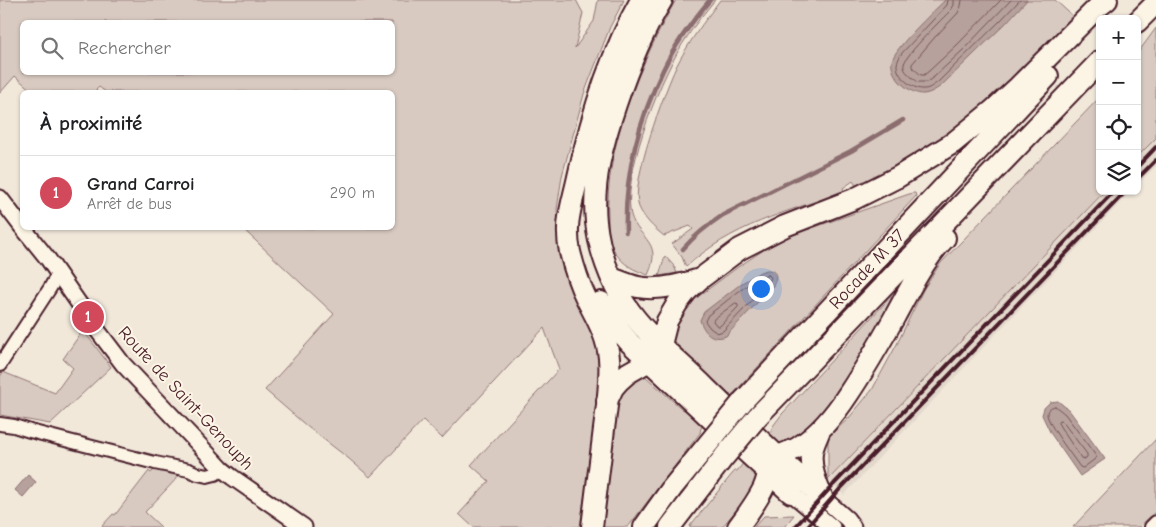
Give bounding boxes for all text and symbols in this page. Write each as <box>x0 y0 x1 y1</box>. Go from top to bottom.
map controls <box>1096 15 1141 195</box>
button: + <box>1096 15 1141 60</box>
search box <box>20 20 395 75</box>
icon: search <box>38 34 66 62</box>
text: Rechercher <box>78 37 171 59</box>
button: − <box>1096 60 1141 105</box>
button: locate <box>1096 105 1141 150</box>
text: À proximité <box>40 111 142 135</box>
button: layers <box>1096 150 1141 195</box>
text: Grand Carroi <box>87 173 195 195</box>
text: 1 <box>53 184 59 202</box>
text: 290 m <box>330 184 375 202</box>
text: Arrêt de bus <box>87 195 172 213</box>
street label: Rocade M 37 <box>825 225 910 314</box>
your location <box>748 276 774 302</box>
pin: 1 <box>72 298 104 336</box>
street label: Route de Saint-Genouph <box>114 322 258 475</box>

